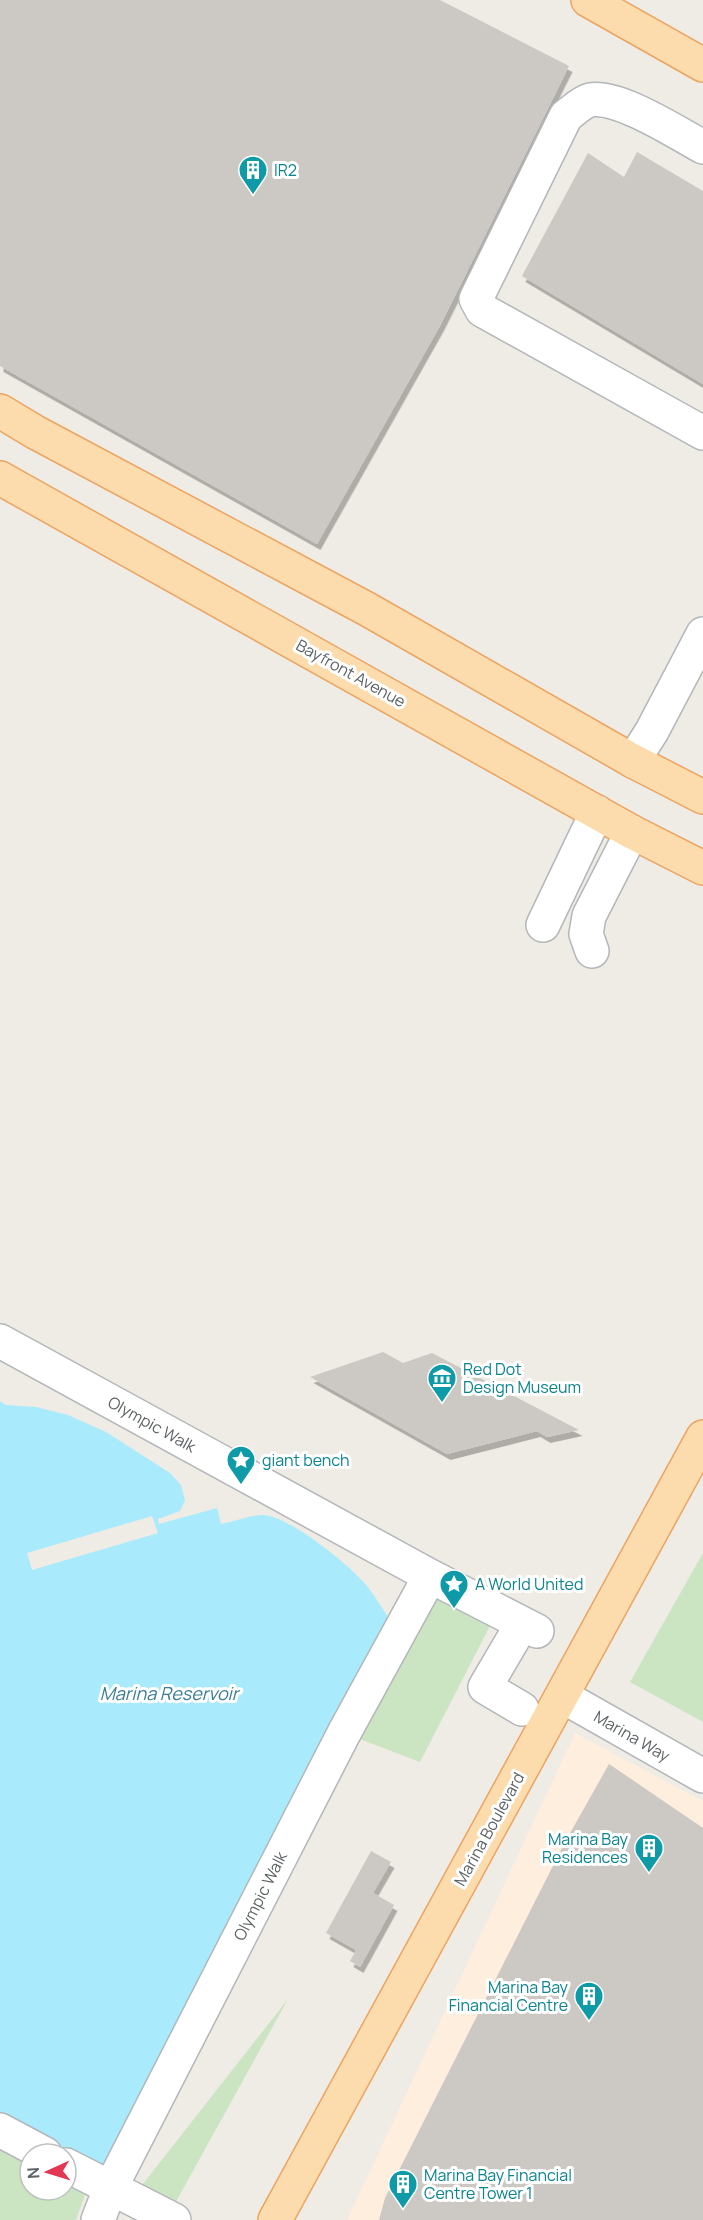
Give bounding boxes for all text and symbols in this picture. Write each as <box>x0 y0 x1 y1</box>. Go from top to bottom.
building icon: IR2 <box>237 154 269 196</box>
place label: IR2 <box>274 159 297 181</box>
street label: Bayfront Avenue <box>292 634 410 712</box>
place label: Red Dot Design Museum <box>463 1358 581 1398</box>
museum icon: Red Dot Design Museum <box>426 1362 458 1404</box>
street label: Olympic Walk <box>104 1391 201 1458</box>
place icon: giant bench <box>225 1444 257 1486</box>
place label: giant bench <box>262 1449 350 1471</box>
place icon: A World United <box>438 1568 470 1610</box>
place label: A World United <box>475 1573 583 1595</box>
water label: Marina Reservoir <box>100 1681 241 1705</box>
street label: Marina Way <box>590 1705 675 1767</box>
street label: Marina Boulevard <box>449 1768 529 1890</box>
place label: Marina Bay Residences <box>542 1828 629 1868</box>
building icon: Marina Bay Residences <box>633 1832 665 1874</box>
street label: Olympic Walk <box>228 1847 292 1944</box>
place label: Marina Bay Financial Centre <box>449 1976 569 2016</box>
building icon: Marina Bay Financial Centre <box>573 1980 605 2022</box>
north arrow <box>18 2142 78 2202</box>
place label: Marina Bay Financial Centre Tower 1 <box>424 2164 572 2204</box>
text: N <box>22 2167 44 2180</box>
building icon: Marina Bay Financial Centre Tower 1 <box>387 2168 419 2210</box>

